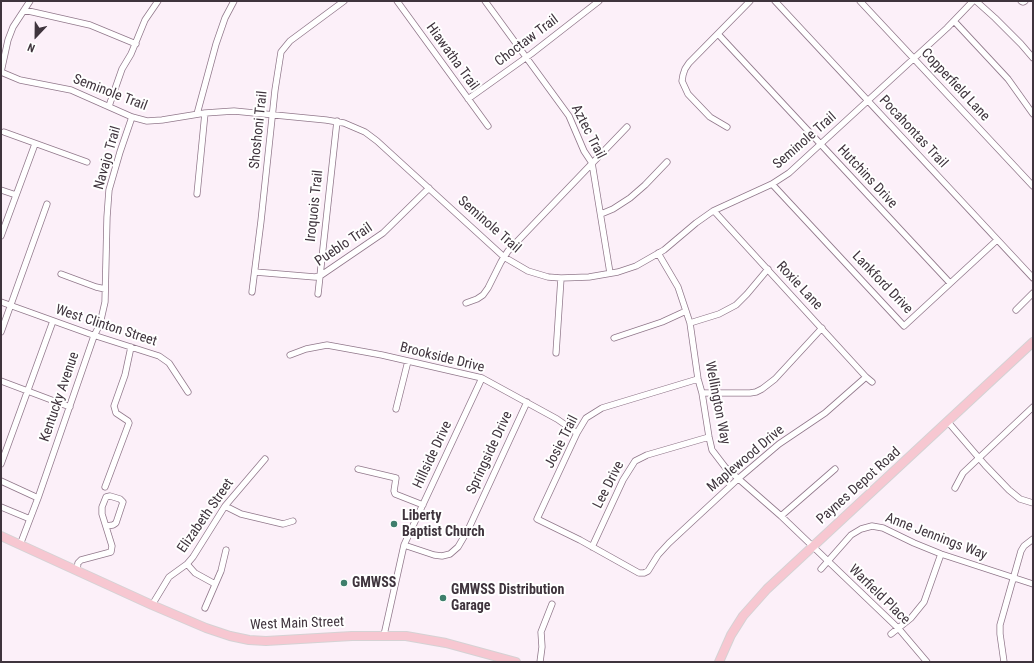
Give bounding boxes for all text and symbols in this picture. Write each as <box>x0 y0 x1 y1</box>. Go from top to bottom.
street label: Choctaw Trail <box>492 12 562 70</box>
north arrow <box>16 16 56 56</box>
street label: Hiawatha Trail <box>422 20 482 94</box>
text: N <box>26 40 37 55</box>
street label: Copperfield Lane <box>917 45 993 125</box>
street label: Seminole Trail <box>70 71 150 115</box>
street label: Shoshoni Trail <box>247 90 271 170</box>
street label: Pocahontas Trail <box>875 92 951 172</box>
street label: Aztec Trail <box>567 102 609 162</box>
street label: Seminole Trail <box>770 109 840 173</box>
street label: Navajo Trail <box>91 124 125 192</box>
street label: Hutchins Drive <box>833 142 901 212</box>
street label: Iroquois Trail <box>303 169 327 243</box>
street label: Seminole Trail <box>454 193 524 257</box>
street label: Pueblo Trail <box>312 220 376 270</box>
street label: Lankford Drive <box>848 248 916 318</box>
street label: Roxie Lane <box>772 258 826 314</box>
street label: West Clinton Street <box>53 302 159 350</box>
street label: Brookside Drive <box>398 339 486 377</box>
street label: Kentucky Avenue <box>37 350 83 444</box>
street label: Wellington Way <box>701 360 733 446</box>
street label: Springside Drive <box>463 409 517 497</box>
street label: Josie Trail <box>542 413 582 471</box>
street label: Hillside Drive <box>410 419 456 491</box>
street label: Maplewood Drive <box>704 422 788 496</box>
street label: Paynes Depot Road <box>814 444 904 528</box>
street label: Lee Drive <box>590 458 628 512</box>
street label: Elizabeth Street <box>174 476 238 556</box>
place label: Liberty Baptist Church <box>402 508 485 540</box>
street label: Anne Jennings Way <box>883 510 989 564</box>
marker: Liberty Baptist Church <box>389 519 399 529</box>
street label: Warfield Place <box>845 562 913 628</box>
place label: GMWSS <box>352 575 396 591</box>
marker: GMWSS <box>339 578 349 588</box>
place label: GMWSS Distribution Garage <box>451 582 564 614</box>
marker: GMWSS Distribution Garage <box>438 593 448 603</box>
street label: West Main Street <box>250 614 344 634</box>

